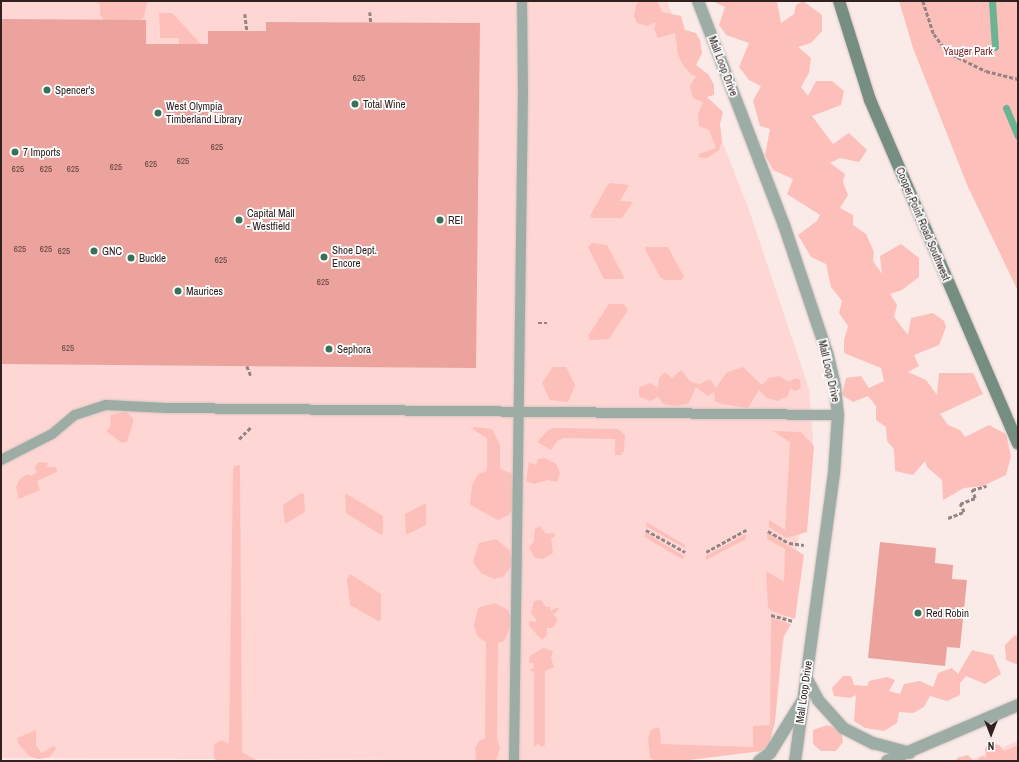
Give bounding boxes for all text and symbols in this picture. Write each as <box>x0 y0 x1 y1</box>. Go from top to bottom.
street label: Mall Loop Drive <box>706 34 740 98</box>
park label: Yauger Park <box>943 44 993 58</box>
house number: 625 <box>353 73 365 83</box>
place label: Spencer's <box>55 83 95 97</box>
marker: Spencer's <box>42 85 52 95</box>
place label: Total Wine <box>363 97 406 111</box>
marker: Total Wine <box>350 99 360 109</box>
place label: West Olympia Timberland Library <box>166 100 242 126</box>
marker: West Olympia Timberland Library <box>153 108 163 118</box>
house number: 625 <box>211 142 223 152</box>
place label: 7 Imports <box>23 145 61 159</box>
marker: 7 Imports <box>10 147 20 157</box>
house number: 625 <box>177 156 189 166</box>
house number: 625 <box>145 159 157 169</box>
house number: 625 <box>110 162 122 172</box>
house number: 625 <box>12 164 24 174</box>
house number: 625 <box>40 164 52 174</box>
house number: 625 <box>67 164 79 174</box>
street label: Cooper Point Road Southwest <box>893 165 953 283</box>
place label: Capital Mall - Westfield <box>247 207 295 233</box>
place label: REI <box>448 213 463 227</box>
marker: Capital Mall - Westfield <box>234 215 244 225</box>
marker: REI <box>435 215 445 225</box>
house number: 625 <box>14 244 26 254</box>
house number: 625 <box>40 244 52 254</box>
place label: GNC <box>102 244 122 258</box>
place label: Shoe Dept. Encore <box>332 244 377 270</box>
house number: 625 <box>58 246 70 256</box>
marker: GNC <box>89 246 99 256</box>
place label: Buckle <box>139 251 166 265</box>
marker: Shoe Dept. Encore <box>319 252 329 262</box>
marker: Buckle <box>126 253 136 263</box>
house number: 625 <box>215 255 227 265</box>
house number: 625 <box>317 277 329 287</box>
place label: Maurices <box>186 284 223 298</box>
marker: Maurices <box>173 286 183 296</box>
street label: Mall Loop Drive <box>815 339 843 403</box>
place label: Sephora <box>337 342 371 356</box>
house number: 625 <box>62 343 74 353</box>
marker: Sephora <box>324 344 334 354</box>
place label: Red Robin <box>926 606 969 620</box>
marker: Red Robin <box>913 608 923 618</box>
street label: Mall Loop Drive <box>793 660 815 724</box>
north arrow <box>971 714 1011 754</box>
text: N <box>988 739 994 753</box>

